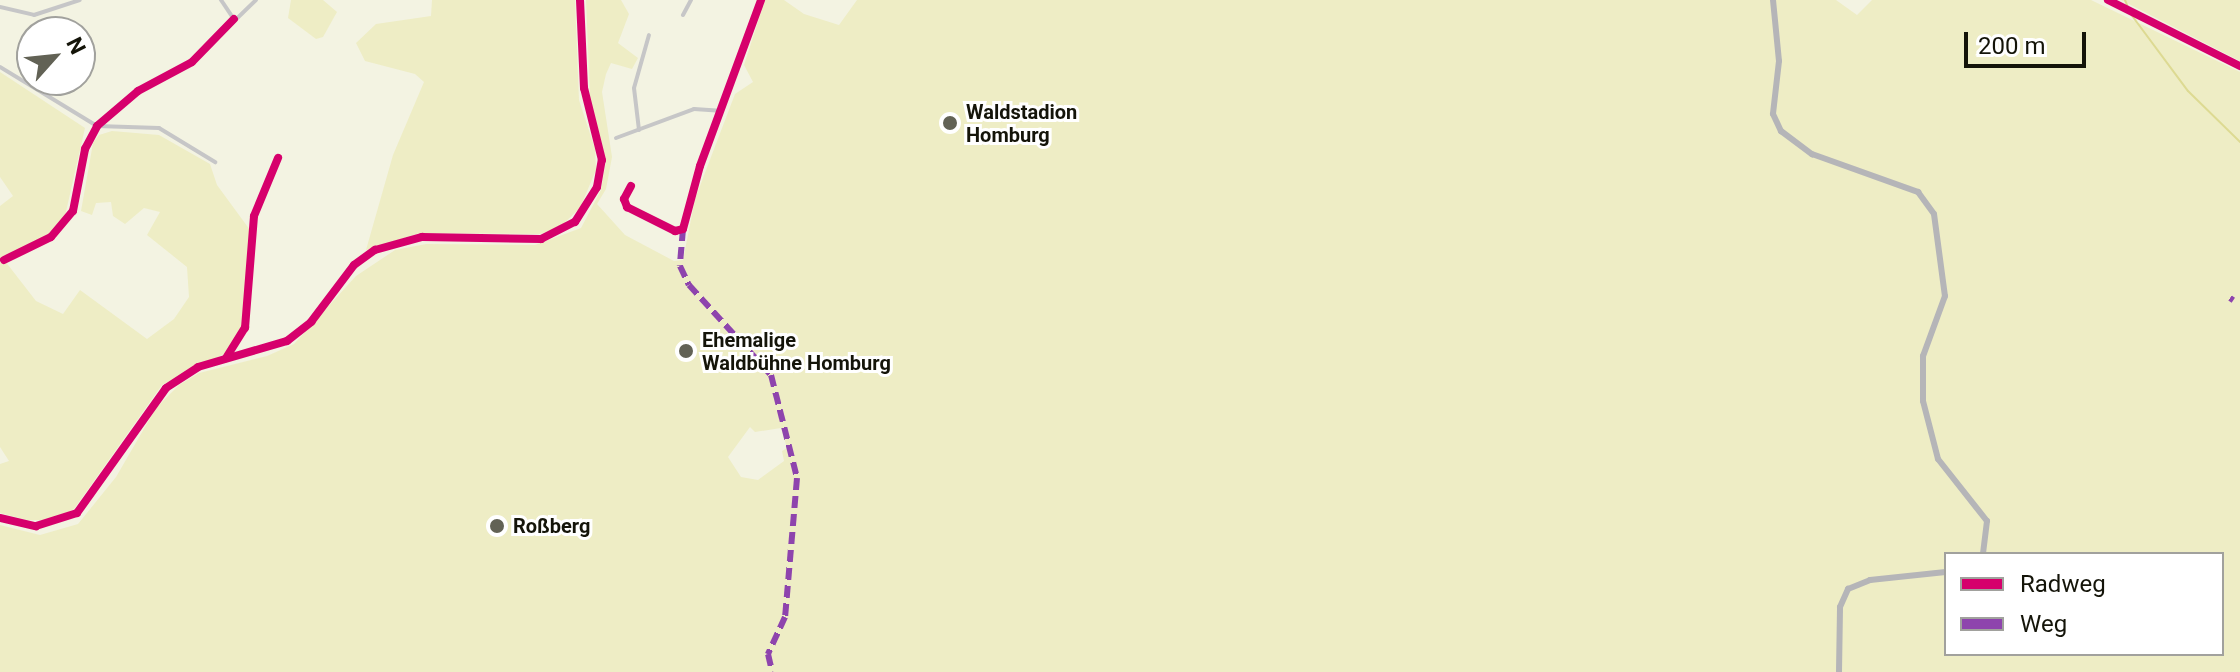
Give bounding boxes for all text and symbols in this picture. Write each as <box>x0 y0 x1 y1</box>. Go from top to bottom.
north arrow <box>16 16 96 96</box>
scale bar <box>1968 16 2090 66</box>
text: 200 m <box>1978 32 2045 60</box>
text: N <box>61 33 91 58</box>
place label: Waldstadion Homburg <box>966 100 1077 147</box>
marker: Waldstadion Homburg <box>941 114 959 132</box>
place label: Ehemalige Waldbühne Homburg <box>702 328 891 375</box>
marker: Ehemalige Waldbühne Homburg <box>677 342 695 360</box>
place label: Roßberg <box>513 514 590 538</box>
marker: Roßberg <box>488 517 506 535</box>
legend <box>1944 552 2224 656</box>
text: Radweg <box>2020 570 2106 598</box>
text: Weg <box>2020 610 2067 638</box>

